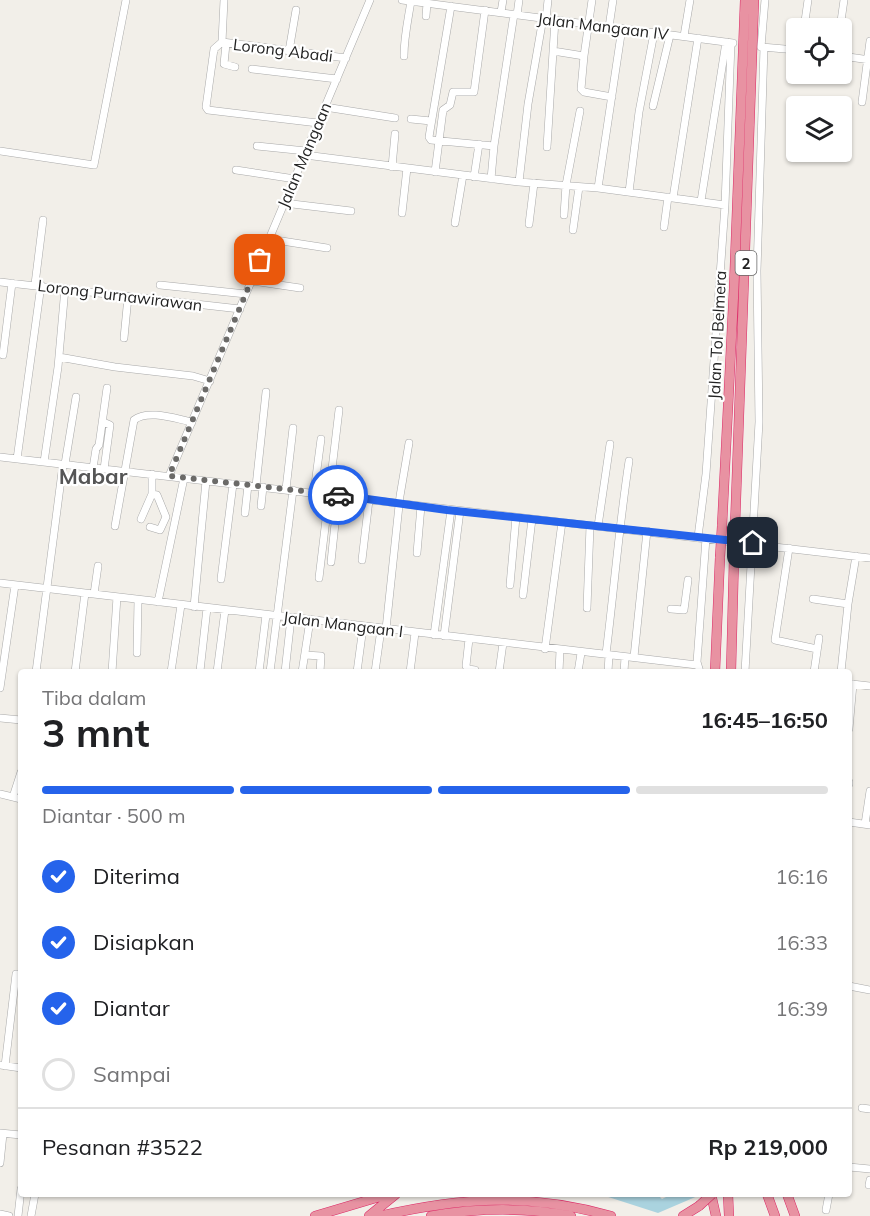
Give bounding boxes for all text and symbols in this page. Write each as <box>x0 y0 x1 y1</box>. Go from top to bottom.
street label: Jalan Mangaan IV <box>536 8 671 44</box>
map controls <box>786 18 852 162</box>
button: locate <box>786 18 852 84</box>
street label: Lorong Abadi <box>232 34 334 66</box>
button: layers <box>786 96 852 162</box>
street label: Jalan Mangaan <box>273 99 335 211</box>
pin <box>234 234 285 285</box>
icon: bag <box>243 243 276 276</box>
road number: 2 <box>736 251 756 275</box>
street label: Jalan Tol Belmera <box>704 270 730 400</box>
street label: Lorong Purnawirawan <box>37 275 203 315</box>
district label: Mabar <box>59 462 128 490</box>
courier <box>308 465 368 525</box>
icon: car <box>322 479 355 512</box>
pin <box>727 517 778 568</box>
icon: home <box>736 526 769 559</box>
street label: Jalan Mangaan I <box>282 607 404 641</box>
text: Tiba dalam <box>42 685 146 710</box>
text: 16:45–16:50 <box>700 706 828 734</box>
text: 3 mnt <box>42 708 149 757</box>
text: Diantar · 500 m <box>42 803 186 828</box>
icon: check <box>42 860 75 893</box>
text: Diterima <box>93 862 180 890</box>
text: 16:16 <box>775 864 828 889</box>
icon: check <box>42 926 75 959</box>
text: Disiapkan <box>93 928 195 956</box>
text: 16:33 <box>775 930 828 955</box>
icon: check <box>42 992 75 1025</box>
text: Diantar <box>93 994 170 1022</box>
text: 16:39 <box>775 996 828 1021</box>
text: Sampai <box>93 1060 171 1088</box>
text: Pesanan #3522 <box>42 1133 203 1161</box>
text: Rp 219,000 <box>708 1133 828 1161</box>

